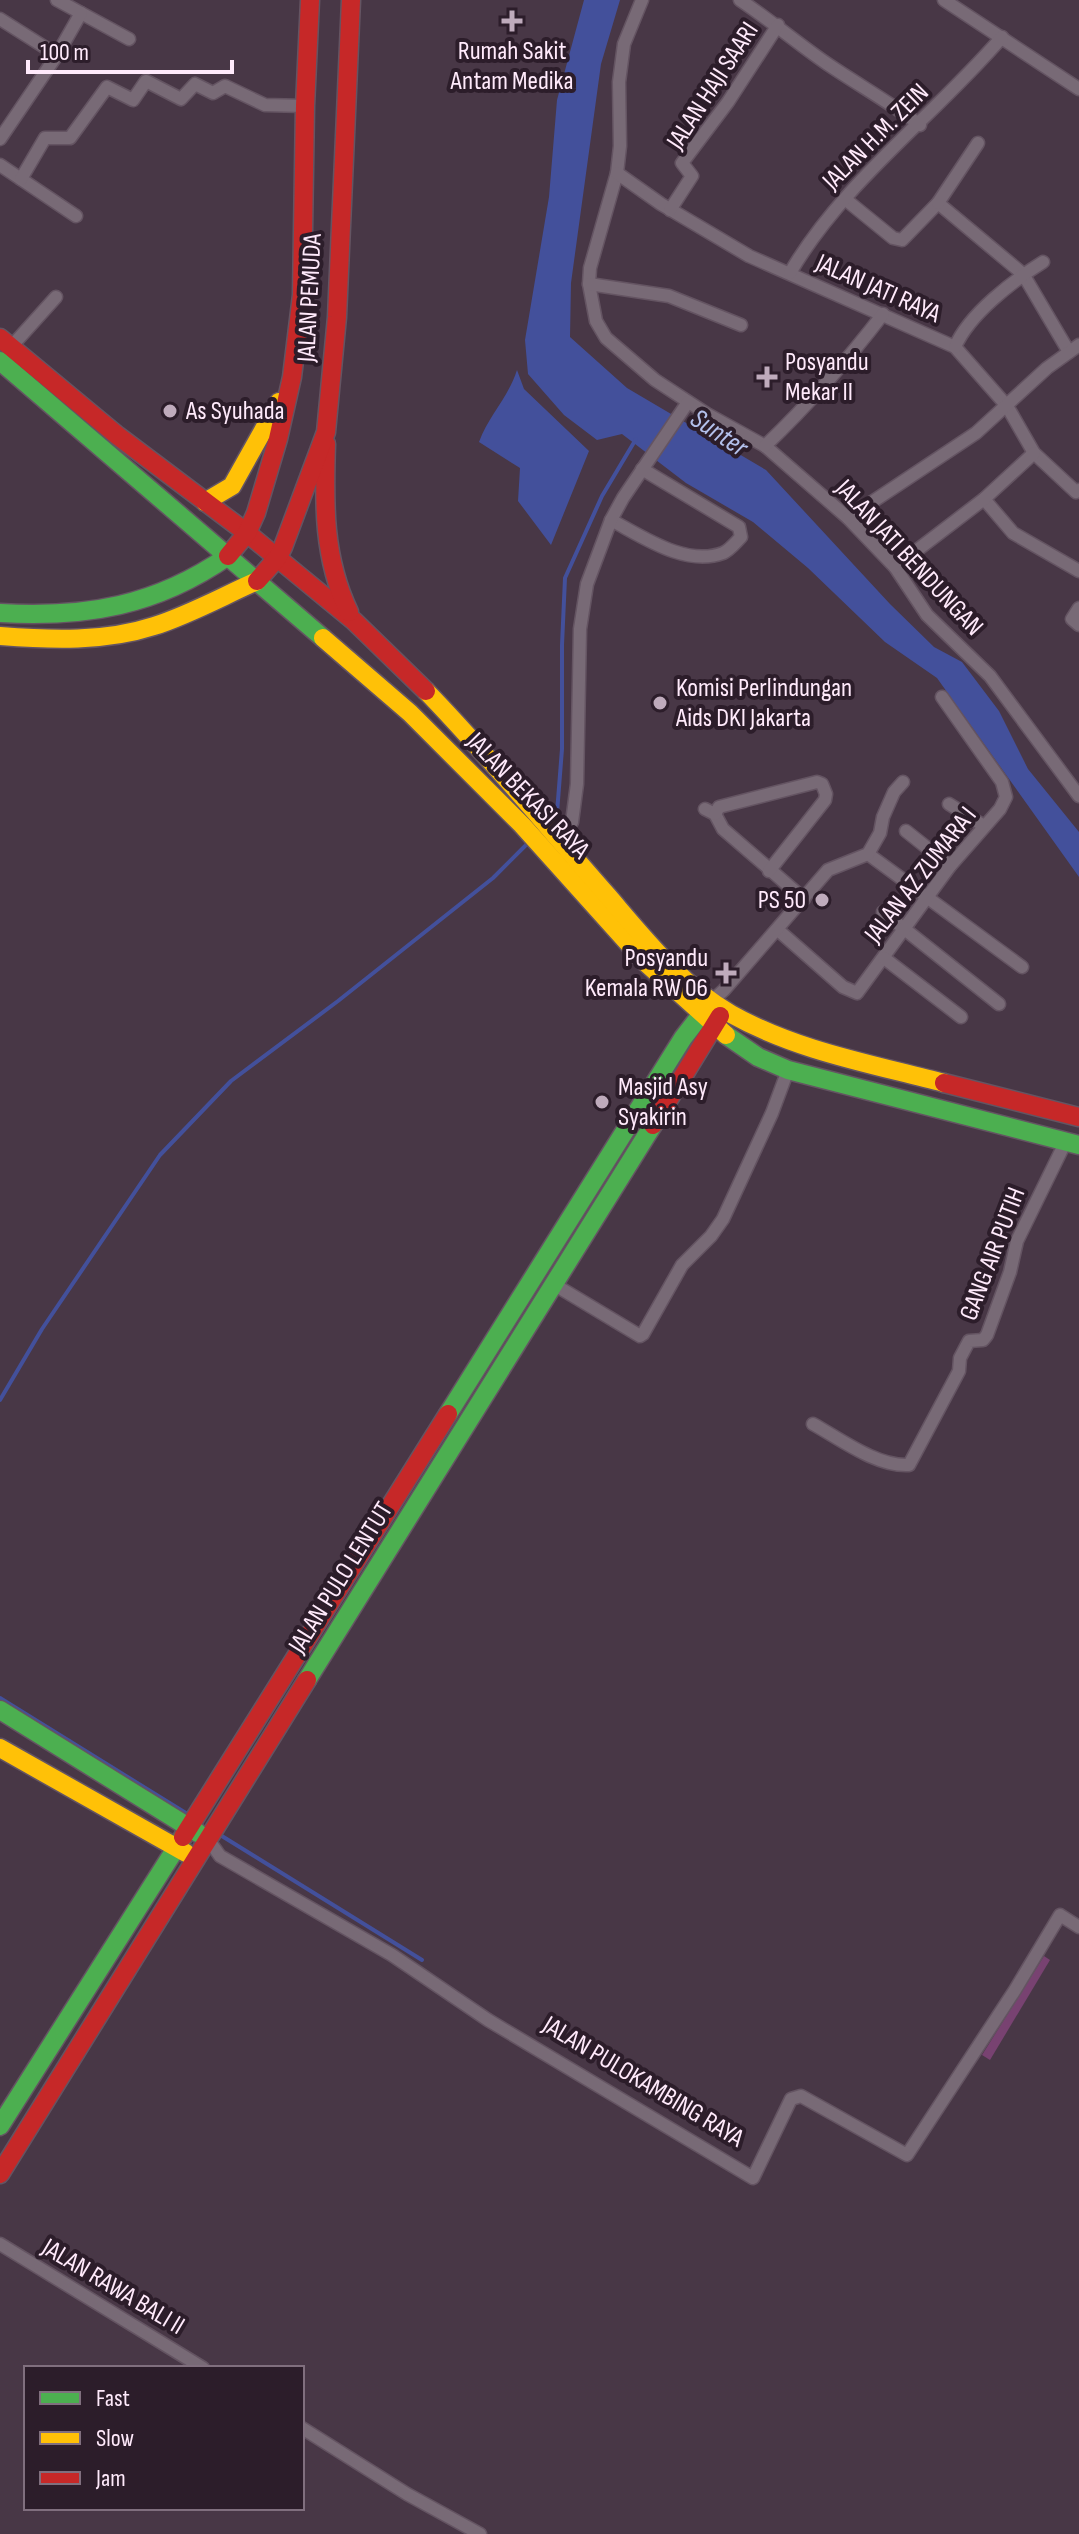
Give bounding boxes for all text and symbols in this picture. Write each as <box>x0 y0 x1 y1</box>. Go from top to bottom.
marker: Rumah Sakit Antam Medika <box>501 10 523 32</box>
street label: JALAN HAJI SAARI <box>660 17 766 156</box>
scale bar <box>28 24 232 74</box>
place label: Rumah Sakit Antam Medika <box>449 36 574 97</box>
text: 100 m <box>40 38 89 67</box>
street label: JALAN H.M. ZEIN <box>816 77 936 197</box>
street label: JALAN PEMUDA <box>291 232 329 364</box>
street label: JALAN JATI RAYA <box>810 247 946 331</box>
place label: Posyandu Mekar II <box>785 347 869 408</box>
marker: Posyandu Mekar II <box>756 366 778 388</box>
place label: As Syuhada <box>185 396 285 427</box>
marker: As Syuhada <box>161 402 179 420</box>
water label: Sunter <box>684 402 755 465</box>
street label: JALAN JATI BENDUNGAN <box>828 473 989 642</box>
place label: Komisi Perlindungan Aids DKI Jakarta <box>675 673 852 734</box>
marker: Komisi Perlindungan Aids DKI Jakarta <box>651 694 669 712</box>
street label: JALAN BEKASI RAYA <box>459 726 596 866</box>
street label: JALAN AZ ZUMARA I <box>858 801 984 950</box>
place label: PS 50 <box>758 885 806 916</box>
marker: PS 50 <box>813 891 831 909</box>
place label: Posyandu Kemala RW 06 <box>585 943 708 1004</box>
marker: Posyandu Kemala RW 06 <box>715 962 737 984</box>
place label: Masjid Asy Syakirin <box>618 1072 708 1133</box>
marker: Masjid Asy Syakirin <box>593 1093 611 1111</box>
street label: GANG AIR PUTIH <box>953 1183 1033 1325</box>
street label: JALAN PULO LENTUT <box>282 1497 400 1660</box>
street label: JALAN PULOKAMBING RAYA <box>536 2009 750 2155</box>
street label: JALAN RAWA BALI II <box>35 2232 190 2342</box>
legend <box>24 2366 304 2510</box>
text: Fast <box>96 2384 130 2413</box>
text: Slow <box>96 2424 134 2453</box>
text: Jam <box>95 2464 126 2493</box>

